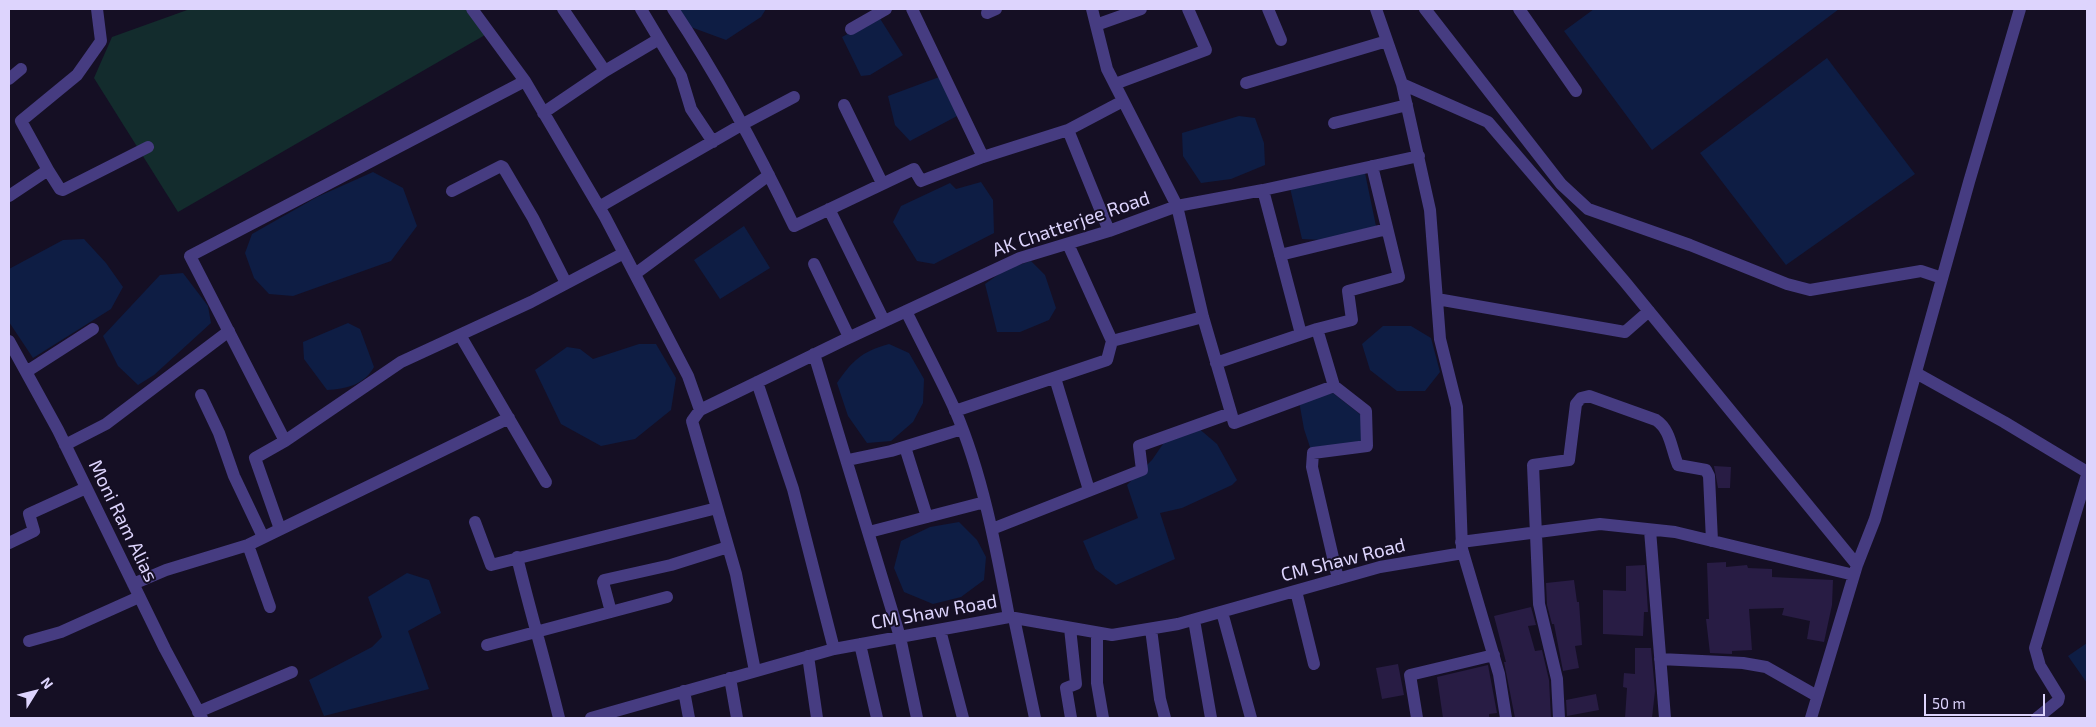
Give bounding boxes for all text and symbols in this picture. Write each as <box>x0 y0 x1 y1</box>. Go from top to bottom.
street label: AK Chatterjee Road <box>989 186 1153 262</box>
street label: Moni Ram Alias <box>84 456 162 586</box>
street label: CM Shaw Road <box>1278 534 1408 586</box>
street label: CM Shaw Road <box>869 590 999 634</box>
north arrow <box>10 667 60 717</box>
text: N <box>38 674 57 692</box>
scale bar <box>1926 684 2047 716</box>
text: 50 m <box>1932 694 1966 712</box>

